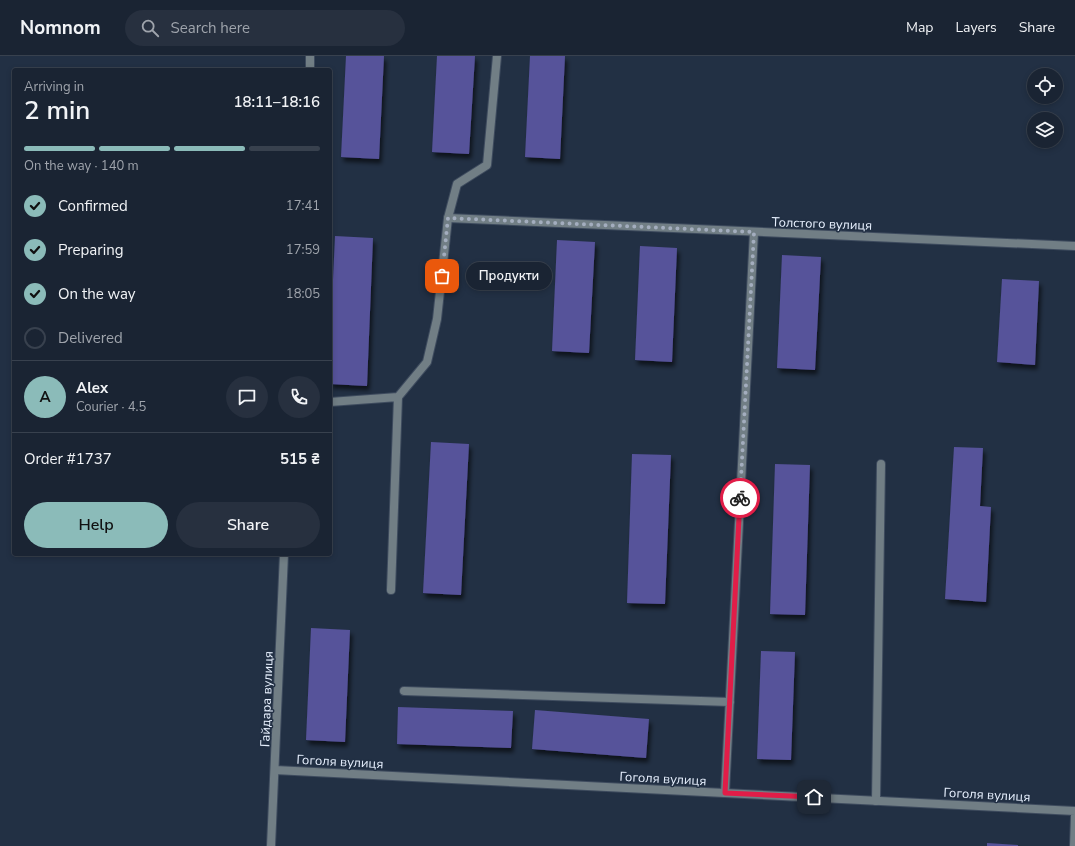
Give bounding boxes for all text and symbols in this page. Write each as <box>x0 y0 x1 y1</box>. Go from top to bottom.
search box <box>125 10 405 46</box>
text: Nomnom <box>20 15 101 41</box>
icon: search <box>139 17 161 39</box>
text: Search here <box>171 18 250 38</box>
text: Map <box>906 18 933 37</box>
text: Layers <box>955 18 997 37</box>
text: Share <box>1019 18 1055 37</box>
map controls <box>1027 68 1063 148</box>
button: locate <box>1027 68 1063 104</box>
text: Arriving in <box>24 78 84 96</box>
text: 18:11–18:16 <box>233 92 320 112</box>
text: 2 min <box>24 93 90 128</box>
button: layers <box>1027 112 1063 148</box>
text: On the way · 140 m <box>24 157 139 175</box>
icon: check <box>24 195 46 217</box>
text: Confirmed <box>58 196 128 216</box>
text: 17:41 <box>286 197 320 215</box>
street label: Толстого вулиця <box>771 213 873 235</box>
icon: check <box>24 239 46 261</box>
text: Preparing <box>58 240 123 260</box>
text: 17:59 <box>286 241 320 259</box>
pin <box>425 259 459 293</box>
callout: Продукти <box>466 262 552 290</box>
icon: bag <box>431 265 453 287</box>
text: Продукти <box>479 267 539 285</box>
icon: check <box>24 283 46 305</box>
text: On the way <box>58 284 136 304</box>
text: 18:05 <box>286 285 320 303</box>
text: Delivered <box>58 328 123 348</box>
button: chat <box>226 376 268 418</box>
button: phone <box>278 376 320 418</box>
text: Alex <box>76 378 108 398</box>
text: A <box>39 387 51 407</box>
text: Courier · 4.5 <box>76 398 146 416</box>
text: Order #1737 <box>24 449 112 469</box>
text: 515 ₴ <box>280 449 320 469</box>
courier <box>720 478 760 518</box>
icon: bike <box>729 487 751 509</box>
button: Help <box>24 502 168 548</box>
button: Share <box>176 502 320 548</box>
street label: Гайдара вулиця <box>256 651 278 747</box>
street label: Гоголя вулиця <box>296 751 384 773</box>
street label: Гоголя вулиця <box>619 768 707 790</box>
pin <box>797 780 831 814</box>
street label: Гоголя вулиця <box>943 784 1031 806</box>
icon: home <box>803 786 825 808</box>

